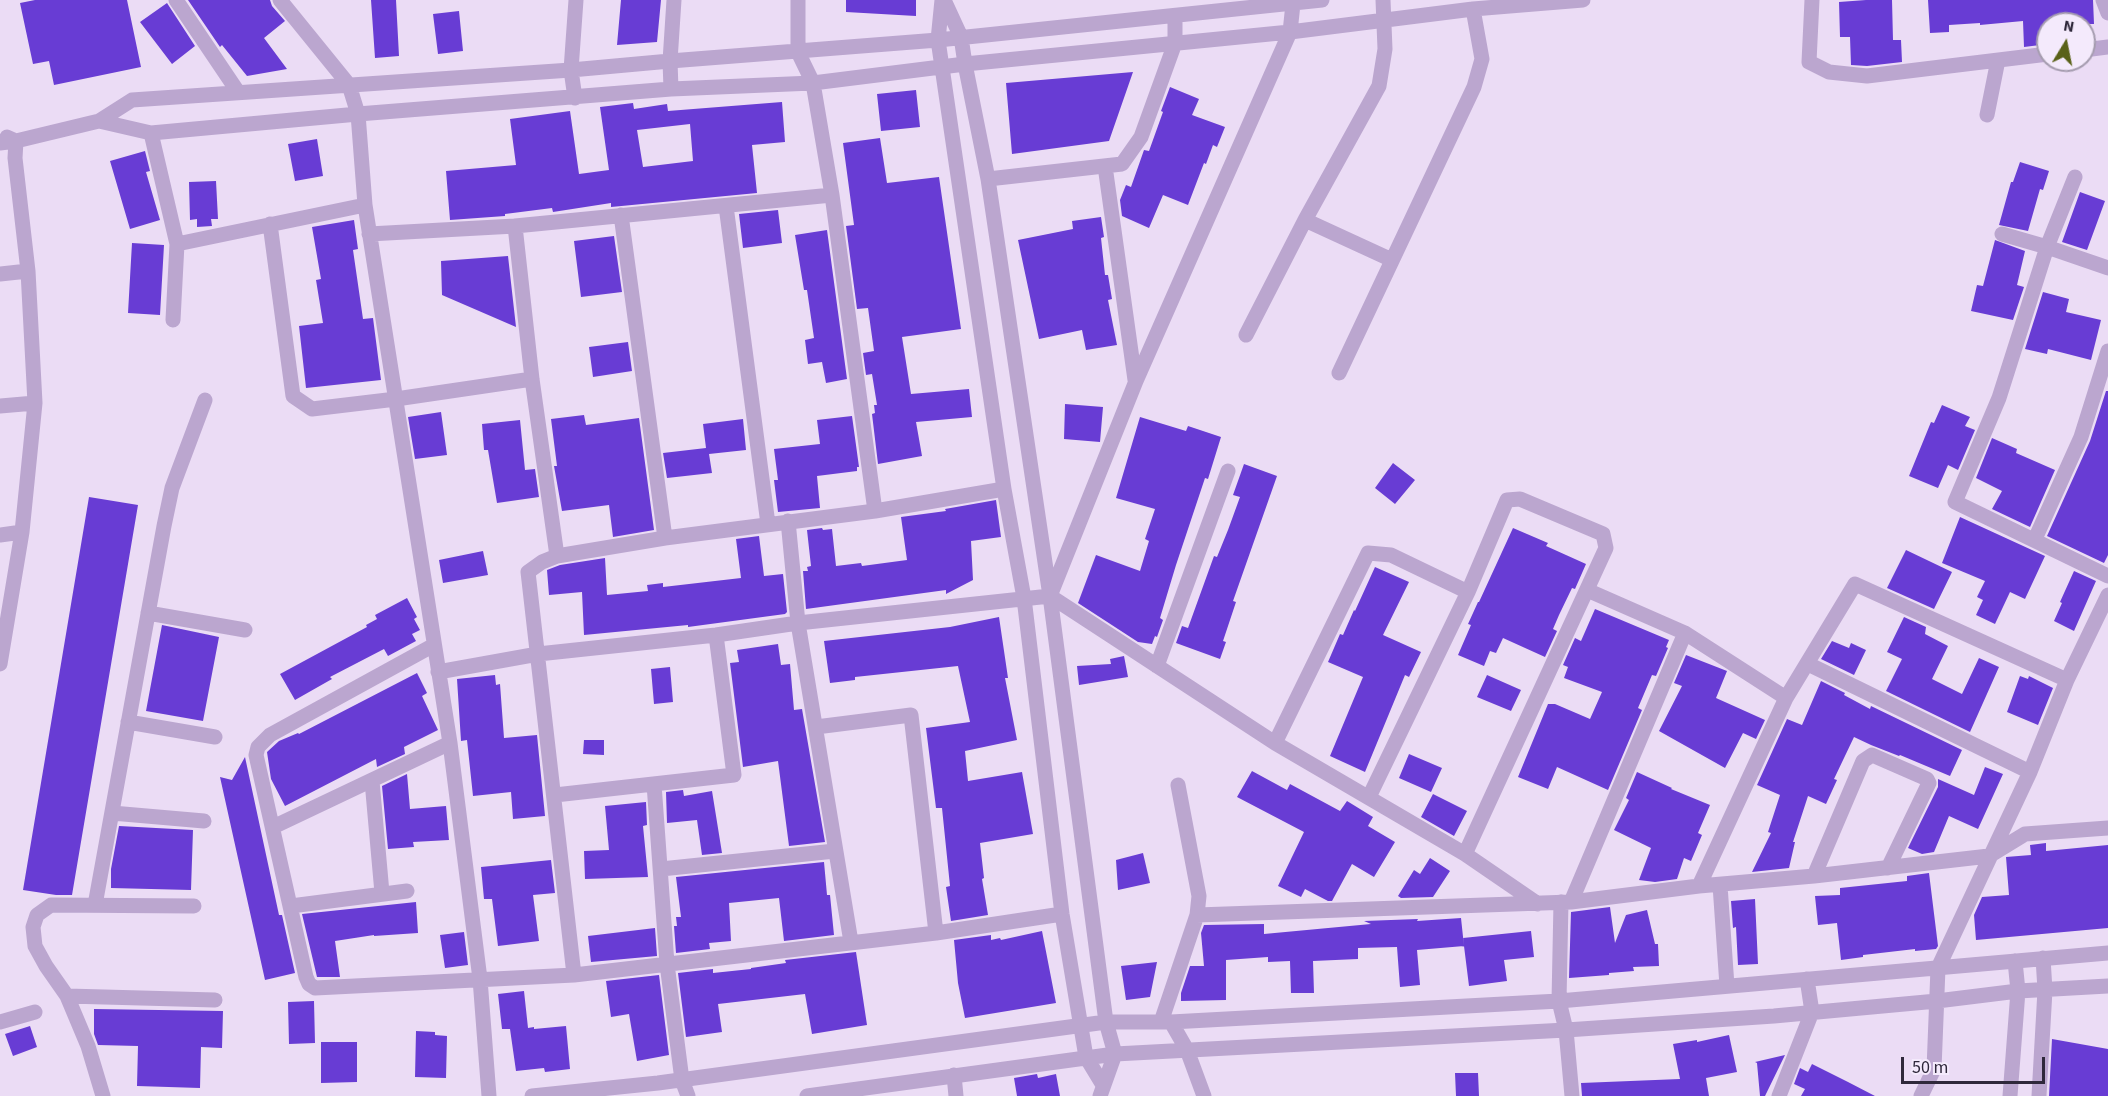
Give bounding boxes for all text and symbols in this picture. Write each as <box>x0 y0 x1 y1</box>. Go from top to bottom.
north arrow <box>2036 12 2096 72</box>
text: N <box>2062 14 2076 38</box>
scale bar <box>1904 1045 2048 1083</box>
text: 50 m <box>1912 1055 1948 1080</box>

